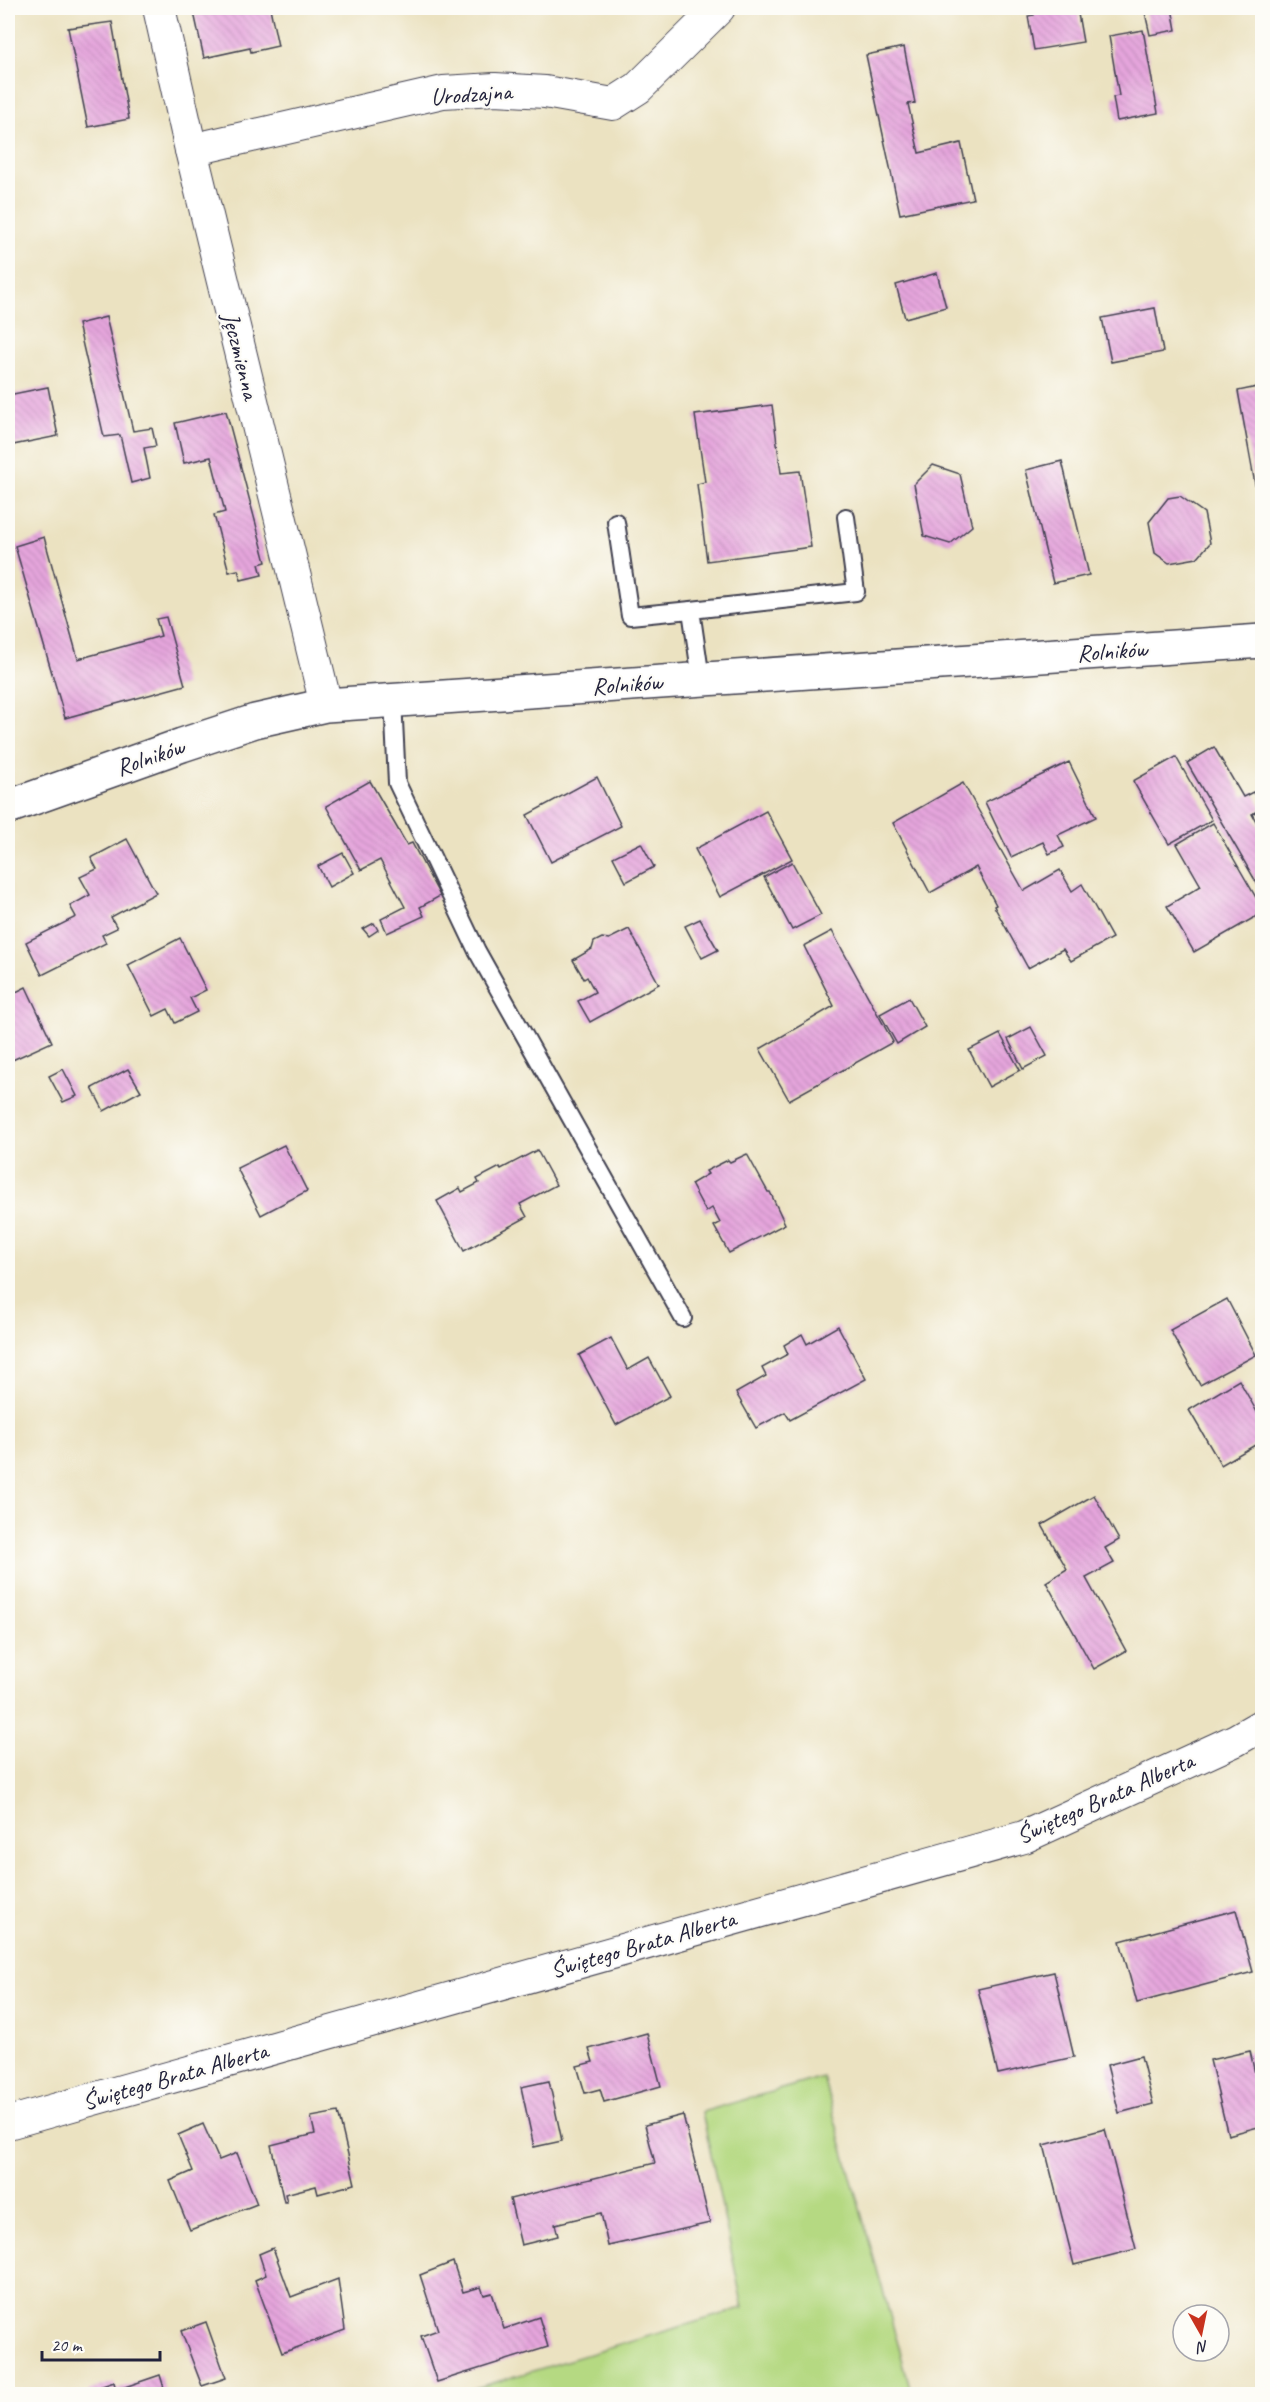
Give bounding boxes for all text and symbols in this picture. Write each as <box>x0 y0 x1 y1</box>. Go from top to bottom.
street label: Urodzajna <box>430 76 515 112</box>
street label: Jęczmienna <box>216 309 267 405</box>
street label: Rolników <box>1076 633 1150 668</box>
street label: Rolników <box>591 666 665 701</box>
street label: Rolników <box>112 731 190 783</box>
street label: Świętego Brata Alberta <box>1012 1745 1200 1851</box>
street label: Świętego Brata Alberta <box>547 1903 741 1985</box>
street label: Świętego Brata Alberta <box>79 2035 273 2117</box>
north arrow <box>1171 2303 1231 2363</box>
scale bar <box>42 2324 160 2362</box>
text: 20 m <box>51 2334 84 2356</box>
text: N <box>1194 2336 1210 2358</box>

